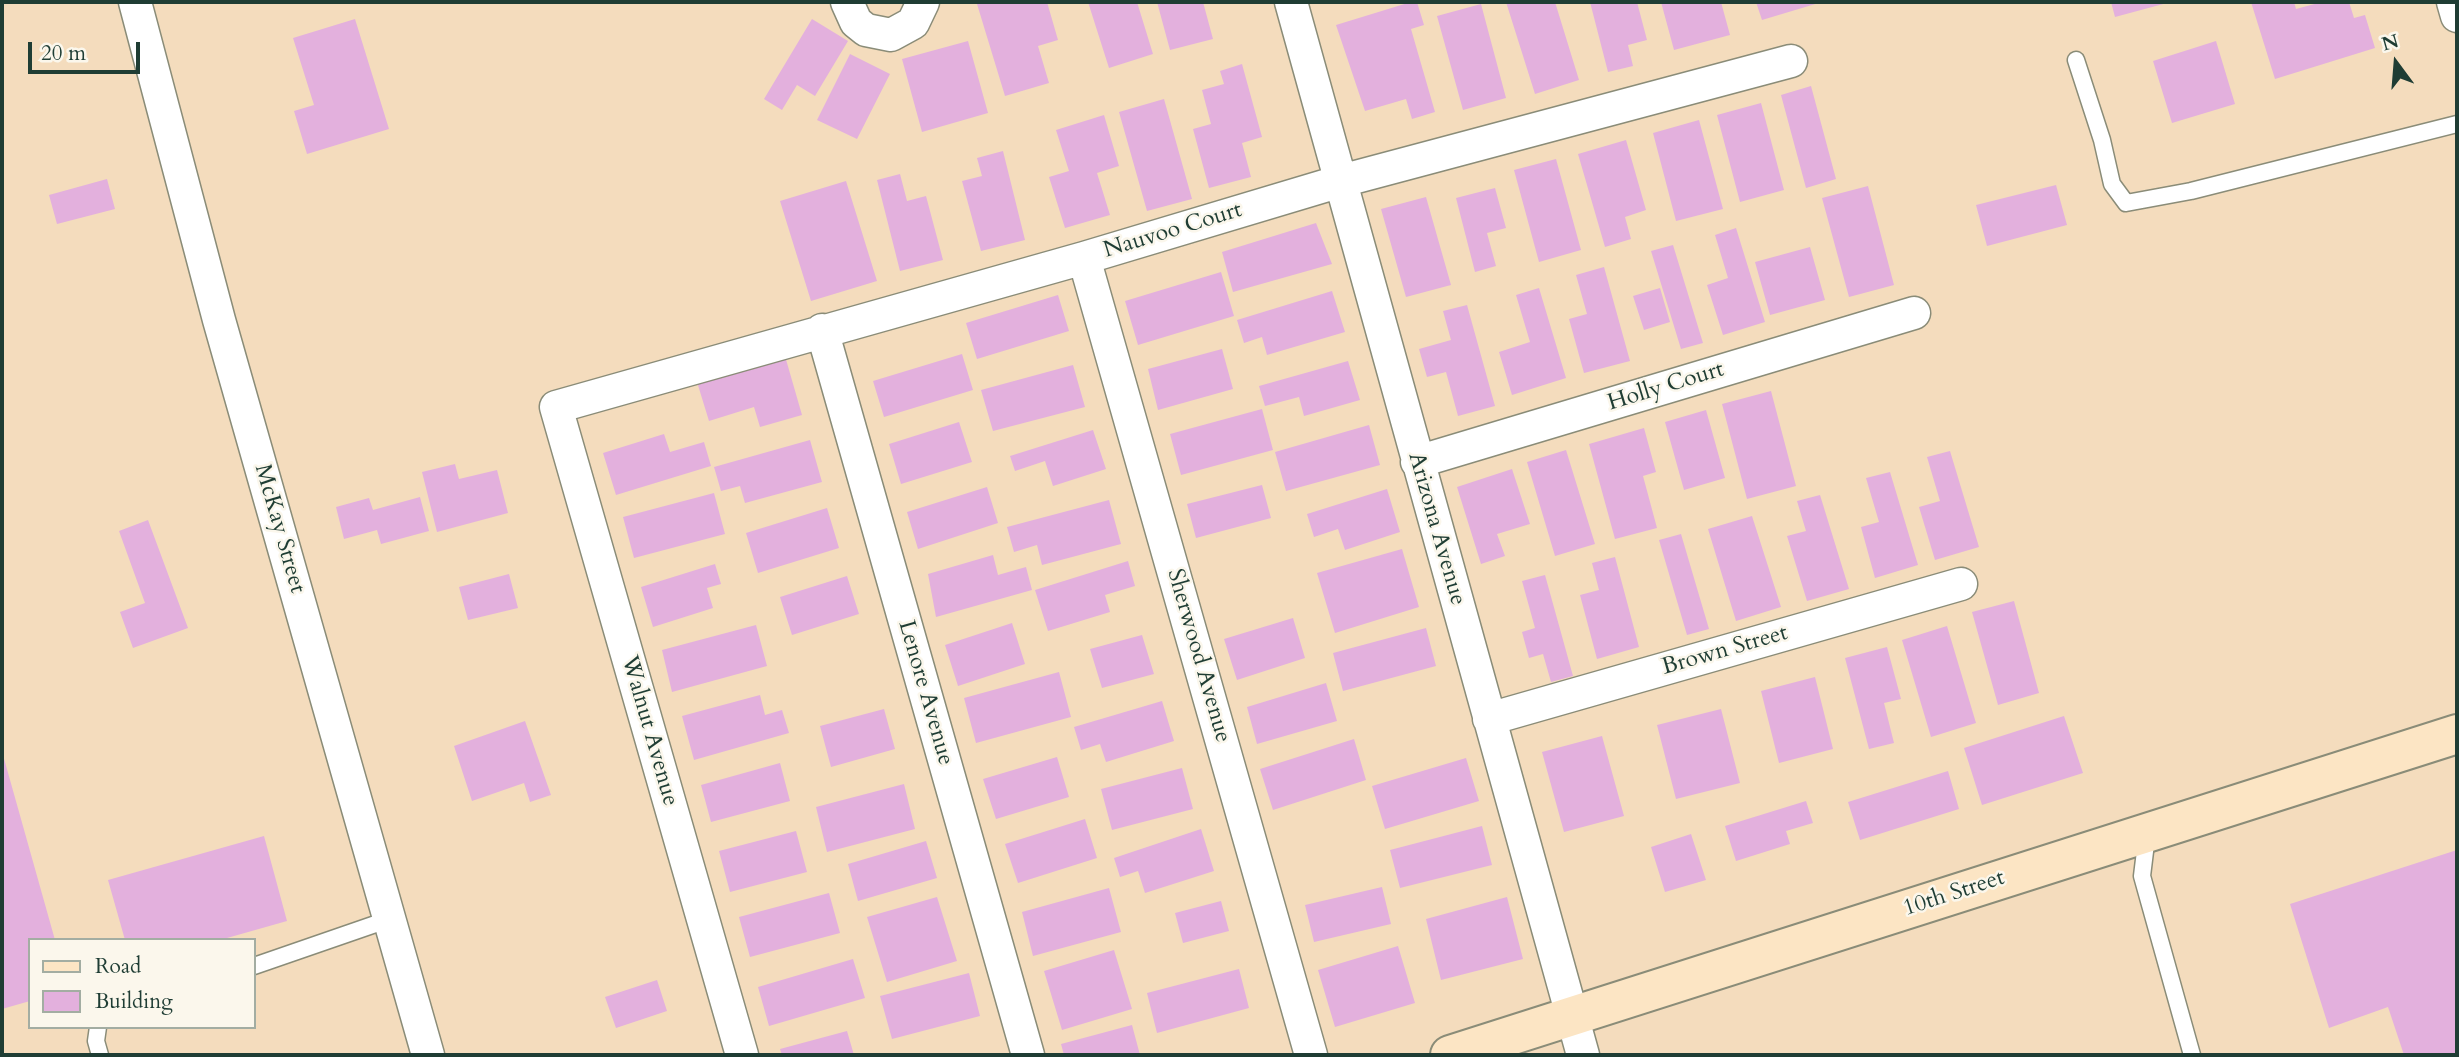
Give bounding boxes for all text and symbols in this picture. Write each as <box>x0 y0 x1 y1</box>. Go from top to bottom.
scale bar <box>32 28 144 72</box>
north arrow <box>2361 28 2431 98</box>
text: N <box>2379 28 2402 58</box>
text: 20 m <box>41 39 86 68</box>
street label: Nauvoo Court <box>1101 197 1245 265</box>
street label: Holly Court <box>1605 356 1727 418</box>
street label: Arizona Avenue <box>1401 449 1471 609</box>
street label: McKay Street <box>247 461 311 597</box>
street label: Sherwood Avenue <box>1160 566 1236 746</box>
street label: Lenore Avenue <box>891 617 959 769</box>
street label: Brown Street <box>1659 620 1791 682</box>
street label: Walnut Avenue <box>614 653 684 809</box>
street label: 10th Street <box>1900 865 2008 923</box>
legend <box>28 938 256 1029</box>
text: Road <box>95 952 141 981</box>
text: Building <box>95 987 173 1016</box>

